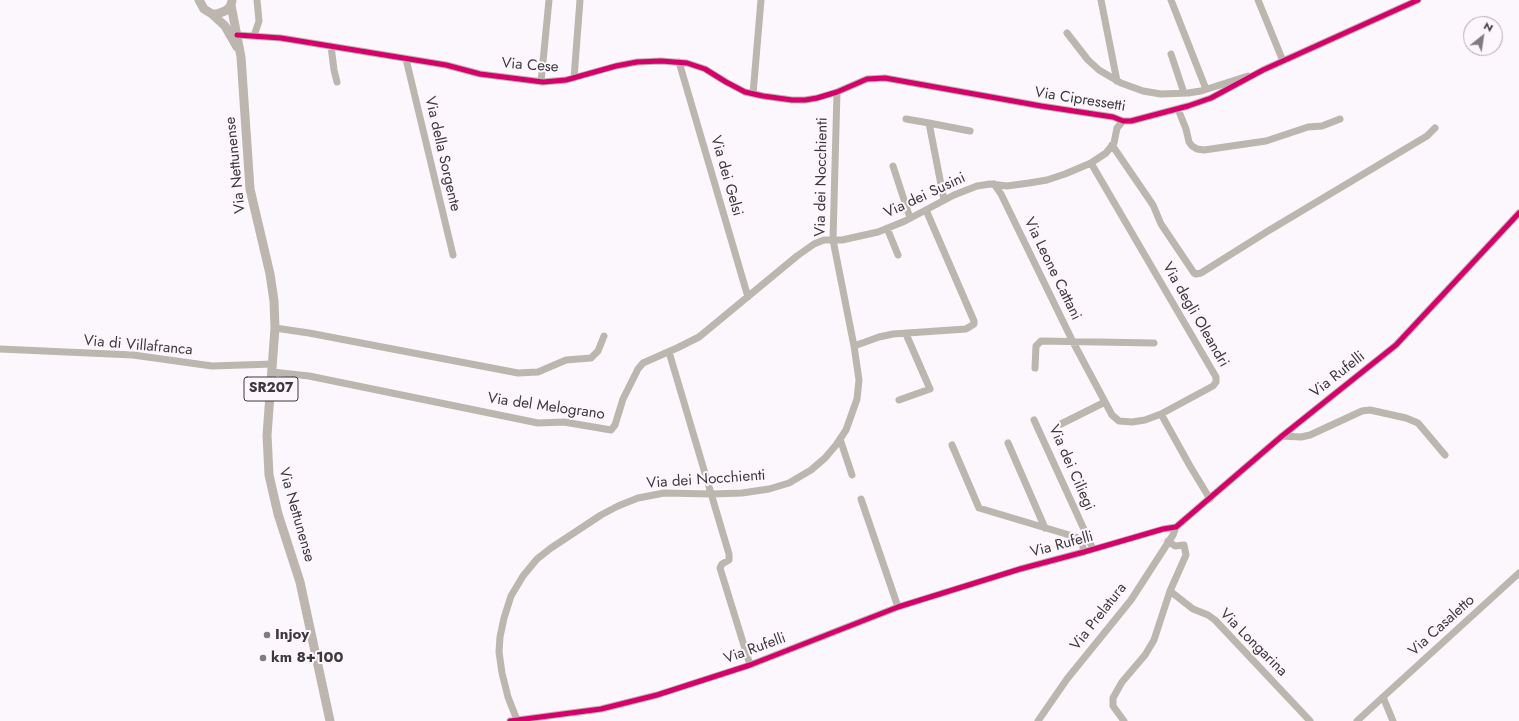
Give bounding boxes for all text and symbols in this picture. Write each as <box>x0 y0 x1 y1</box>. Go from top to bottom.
north arrow <box>1463 16 1503 56</box>
text: N <box>1481 17 1496 36</box>
street label: Via Cese <box>501 55 559 77</box>
street label: Via Cipressetti <box>1033 84 1127 116</box>
street label: Via della Sorgente <box>420 95 464 213</box>
street label: Via Nettunense <box>222 116 250 214</box>
street label: Via dei Nocchienti <box>812 117 832 237</box>
street label: Via dei Gelsi <box>706 134 746 218</box>
street label: Via dei Susini <box>881 169 969 223</box>
street label: Via Leone Cattani <box>1019 215 1085 323</box>
street label: Via degli Oleandri <box>1158 259 1232 371</box>
street label: Via di Villafranca <box>83 332 193 360</box>
street label: Via Rufelli <box>1307 348 1369 402</box>
road number: SR207 <box>244 377 298 401</box>
street label: Via del Melograno <box>486 390 606 424</box>
street label: Via dei Ciliegi <box>1044 422 1098 514</box>
street label: Via Nettunense <box>274 466 318 564</box>
street label: Via dei Nocchienti <box>646 467 766 493</box>
street label: Via Rufelli <box>1028 528 1096 562</box>
street label: Via Prelatura <box>1067 580 1131 654</box>
street label: Via Casaletto <box>1405 592 1479 660</box>
street label: Via Longarina <box>1215 605 1291 681</box>
place label: Injoy <box>275 626 309 644</box>
street label: Via Rufelli <box>722 629 788 669</box>
marker: Injoy <box>262 630 272 640</box>
place label: km 8+100 <box>271 649 343 667</box>
marker: km 8+100 <box>258 653 268 663</box>

